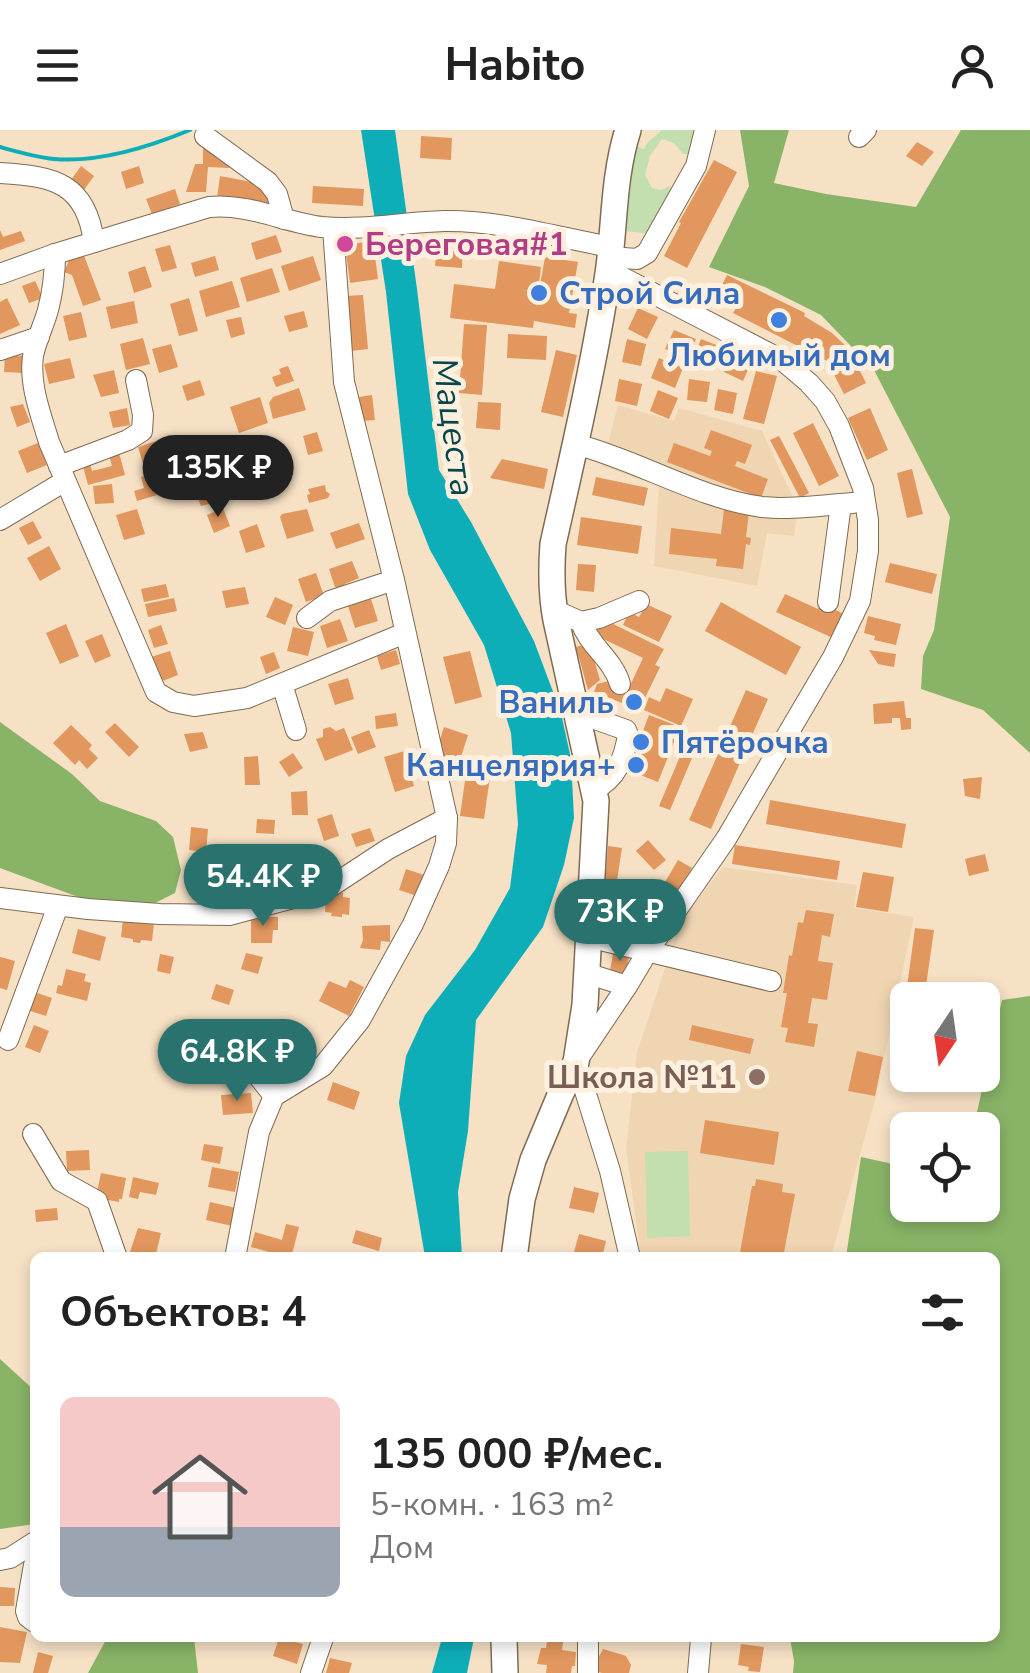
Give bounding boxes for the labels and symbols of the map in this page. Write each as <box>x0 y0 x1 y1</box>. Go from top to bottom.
place label: Береговая#1 <box>365 223 568 266</box>
marker: Береговая#1 <box>334 233 356 255</box>
place label: Строй Сила <box>559 272 740 315</box>
marker: Строй Сила <box>528 282 550 304</box>
marker: Любимый дом <box>768 309 790 331</box>
place label: Любимый дом <box>667 334 891 377</box>
water label: Мацеста <box>421 355 486 499</box>
pin: 135K ₽ <box>137 435 299 520</box>
place label: Ваниль <box>498 681 614 724</box>
marker: Ваниль <box>623 691 645 713</box>
place label: Пятёрочка <box>661 721 829 764</box>
marker: Пятёрочка <box>630 731 652 753</box>
place label: Канцелярия+ <box>406 744 616 787</box>
marker: Канцелярия+ <box>625 754 647 776</box>
pin: 54.4K ₽ <box>171 844 355 929</box>
pin: 73K ₽ <box>550 879 690 964</box>
north arrow <box>890 982 1000 1092</box>
pin: 64.8K ₽ <box>145 1019 329 1104</box>
place label: Школа №11 <box>547 1056 737 1099</box>
marker: Школа №11 <box>746 1066 768 1088</box>

